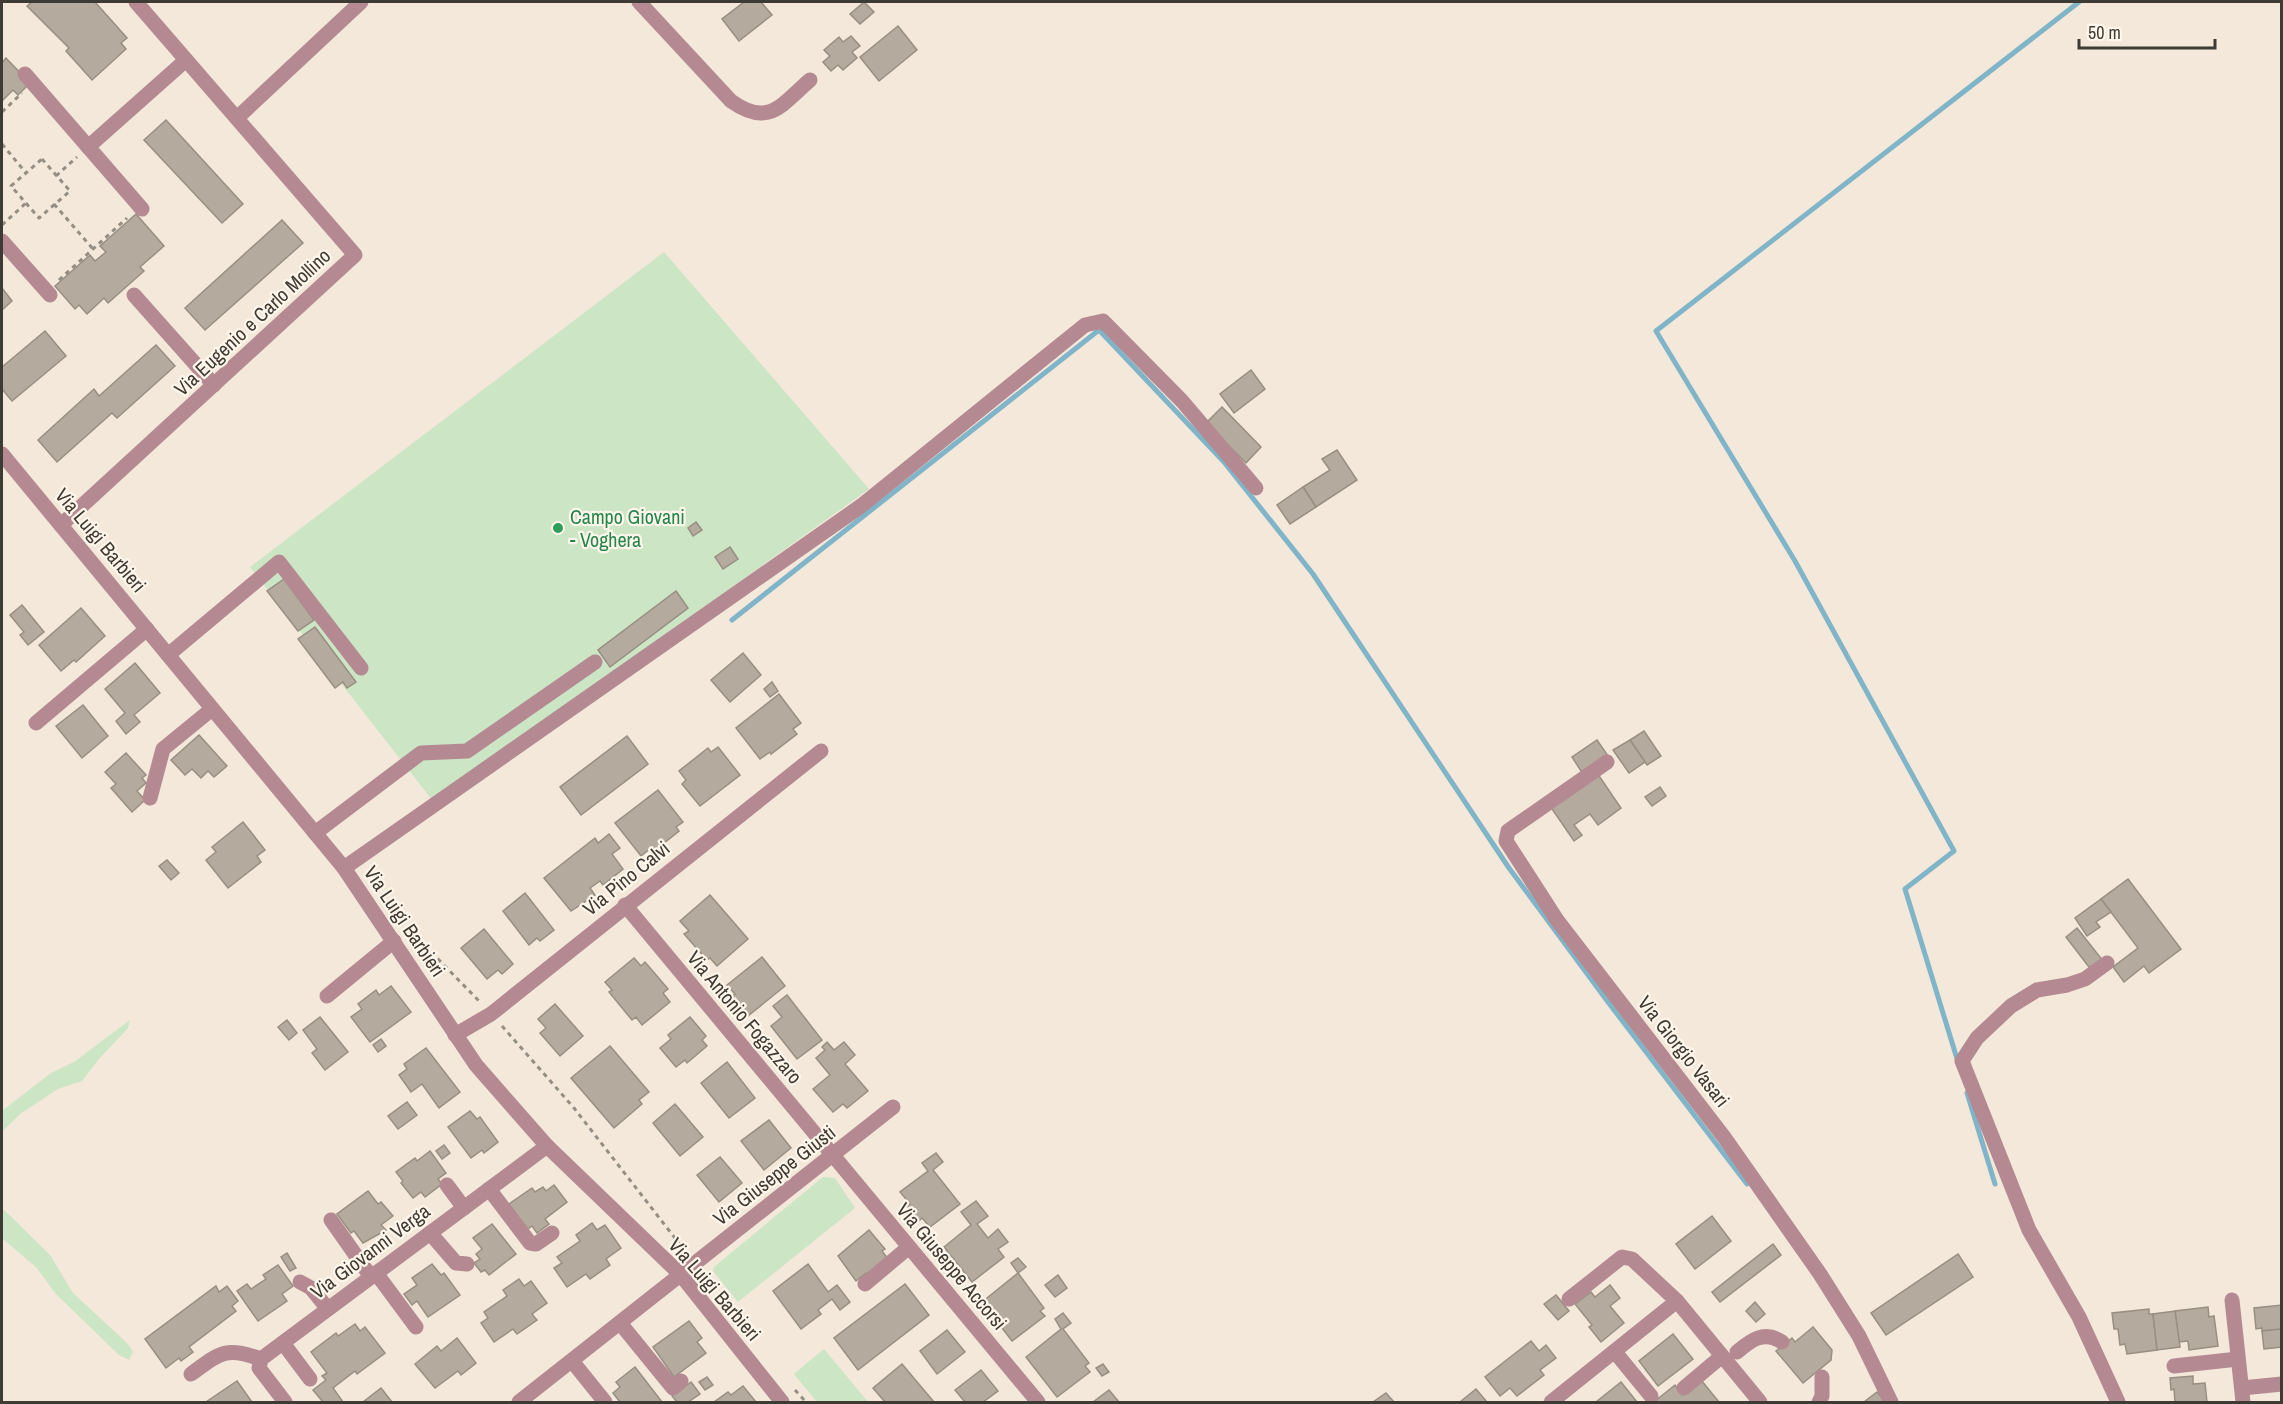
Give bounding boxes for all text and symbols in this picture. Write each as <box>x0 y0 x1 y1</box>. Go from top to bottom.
scale bar <box>2079 12 2216 50</box>
text: 50 m <box>2088 20 2121 45</box>
street label: Via Eugenio e Carlo Mollino <box>168 242 336 402</box>
street label: Via Luigi Barbieri <box>49 482 153 598</box>
place label: Campo Giovani - Voghera <box>570 503 685 553</box>
marker: Campo Giovani - Voghera <box>551 521 565 535</box>
street label: Via Pino Calvi <box>577 835 675 921</box>
street label: Via Luigi Barbieri <box>358 860 452 982</box>
street label: Via Antonio Fogazzaro <box>681 945 809 1089</box>
street label: Via Giorgio Vasari <box>1632 990 1736 1112</box>
street label: Via Giuseppe Giusti <box>707 1119 841 1231</box>
street label: Via Giovanni Verga <box>305 1197 435 1305</box>
street label: Via Giuseppe Accorsi <box>891 1197 1013 1335</box>
street label: Via Luigi Barbieri <box>663 1232 767 1346</box>

